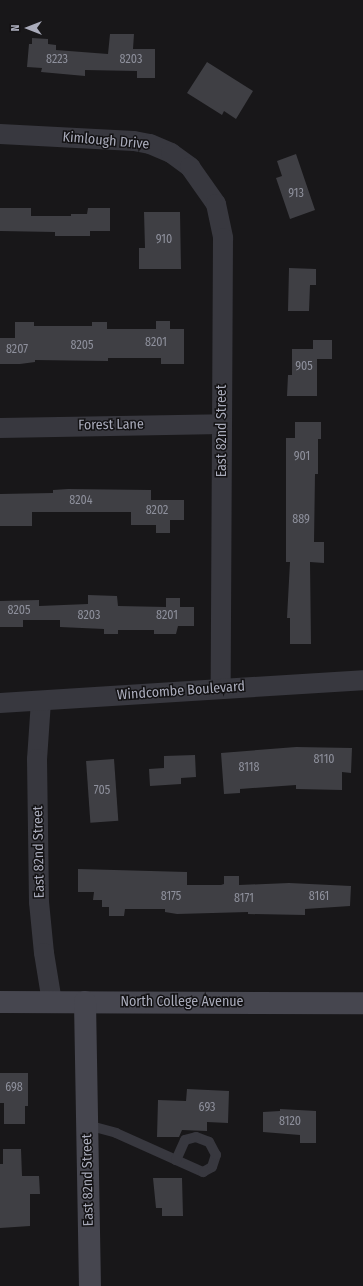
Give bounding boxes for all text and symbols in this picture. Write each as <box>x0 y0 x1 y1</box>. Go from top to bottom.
north arrow <box>8 8 48 48</box>
text: N <box>9 25 22 31</box>
house number: 8223 <box>46 53 68 67</box>
house number: 8203 <box>120 53 142 67</box>
street label: Kimlough Drive <box>62 129 150 153</box>
house number: 913 <box>288 187 304 201</box>
house number: 910 <box>156 233 172 247</box>
house number: 8201 <box>145 336 167 350</box>
house number: 8205 <box>71 339 93 353</box>
house number: 8207 <box>6 343 28 357</box>
house number: 905 <box>295 360 313 374</box>
street label: East 82nd Street <box>214 385 230 477</box>
street label: Forest Lane <box>78 416 144 434</box>
house number: 901 <box>294 450 310 464</box>
house number: 8204 <box>69 494 93 508</box>
house number: 8202 <box>146 504 168 518</box>
house number: 889 <box>292 513 310 527</box>
house number: 8205 <box>8 604 30 618</box>
house number: 8203 <box>78 609 100 623</box>
house number: 8201 <box>156 609 178 623</box>
street label: Windcombe Boulevard <box>117 678 245 704</box>
house number: 8110 <box>313 753 335 767</box>
house number: 8118 <box>239 761 259 775</box>
house number: 705 <box>94 784 110 798</box>
street label: East 82nd Street <box>30 806 48 898</box>
house number: 8175 <box>161 890 181 904</box>
house number: 8161 <box>309 890 329 904</box>
house number: 8171 <box>234 892 254 906</box>
street label: North College Avenue <box>120 994 244 1010</box>
house number: 698 <box>5 1081 23 1095</box>
house number: 693 <box>199 1101 215 1115</box>
house number: 8120 <box>279 1115 301 1129</box>
street label: East 82nd Street <box>79 1134 97 1226</box>

